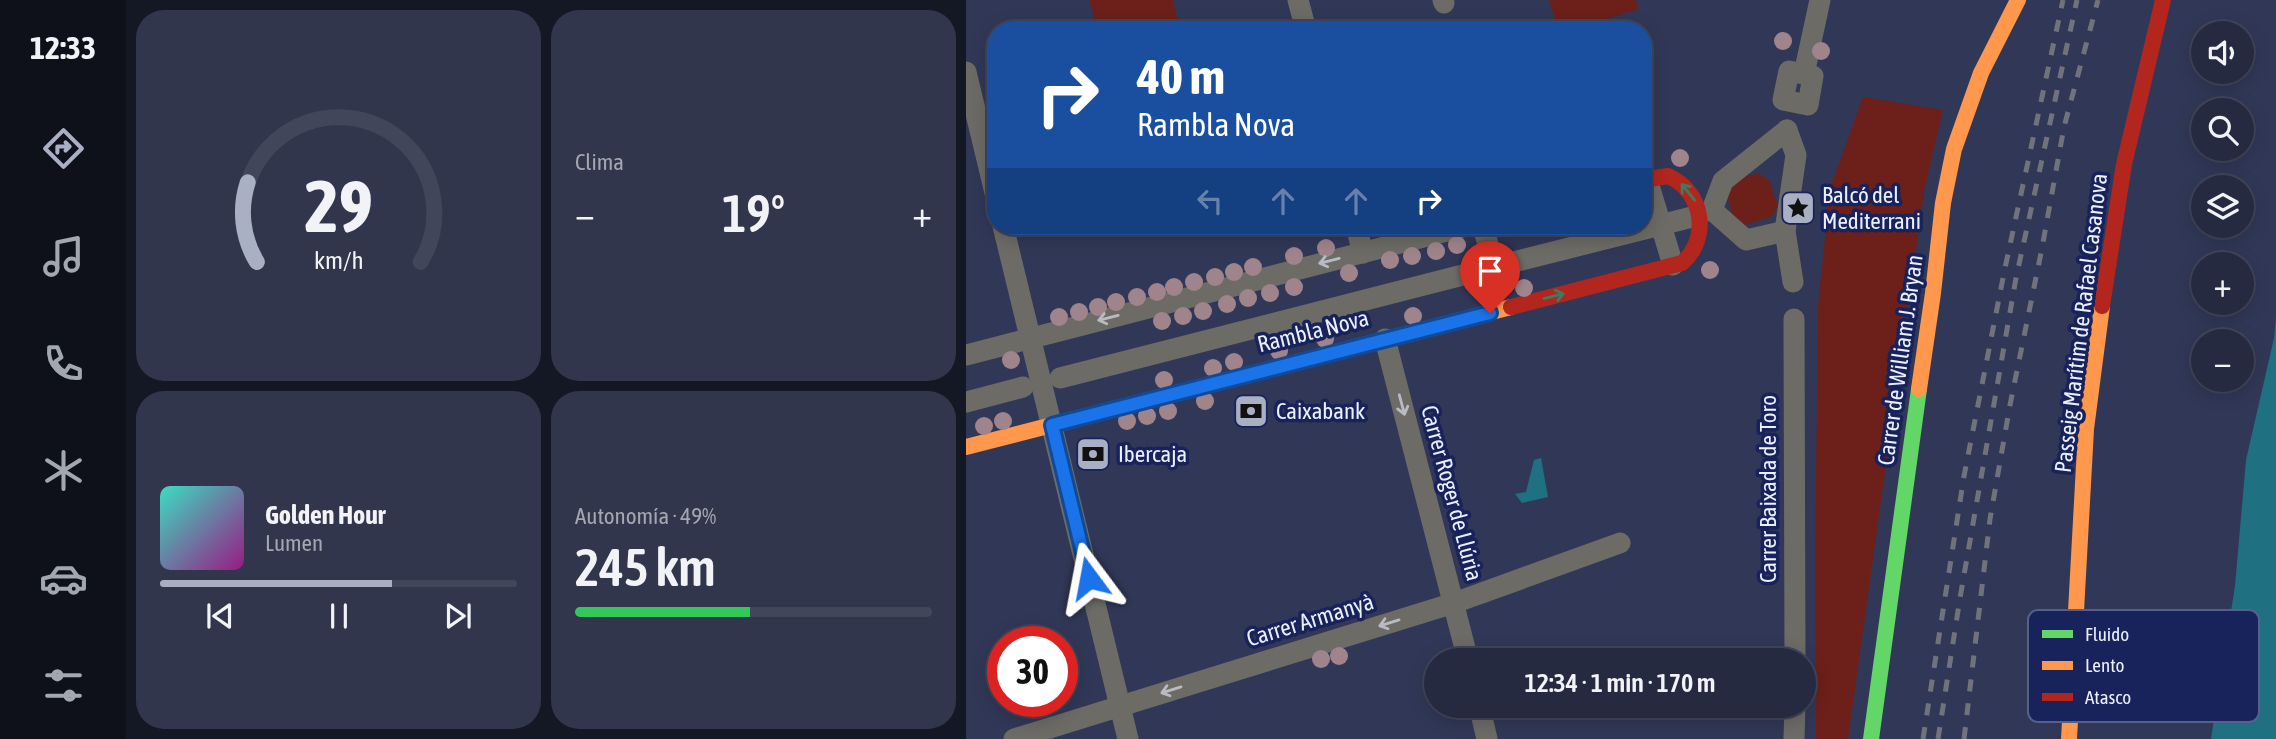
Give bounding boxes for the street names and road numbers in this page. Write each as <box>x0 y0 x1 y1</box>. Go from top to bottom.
street label: Passeig Marítim de Rafael Casanova <box>2050 172 2112 474</box>
street label: Carrer de William J. Bryan <box>1872 253 1928 467</box>
street label: Rambla Nova <box>1255 305 1371 357</box>
street label: Carrer Baixada de Toro <box>1755 395 1781 583</box>
street label: Carrer Roger de Llúria <box>1416 402 1488 584</box>
street label: Carrer Armanyà <box>1243 588 1377 652</box>

